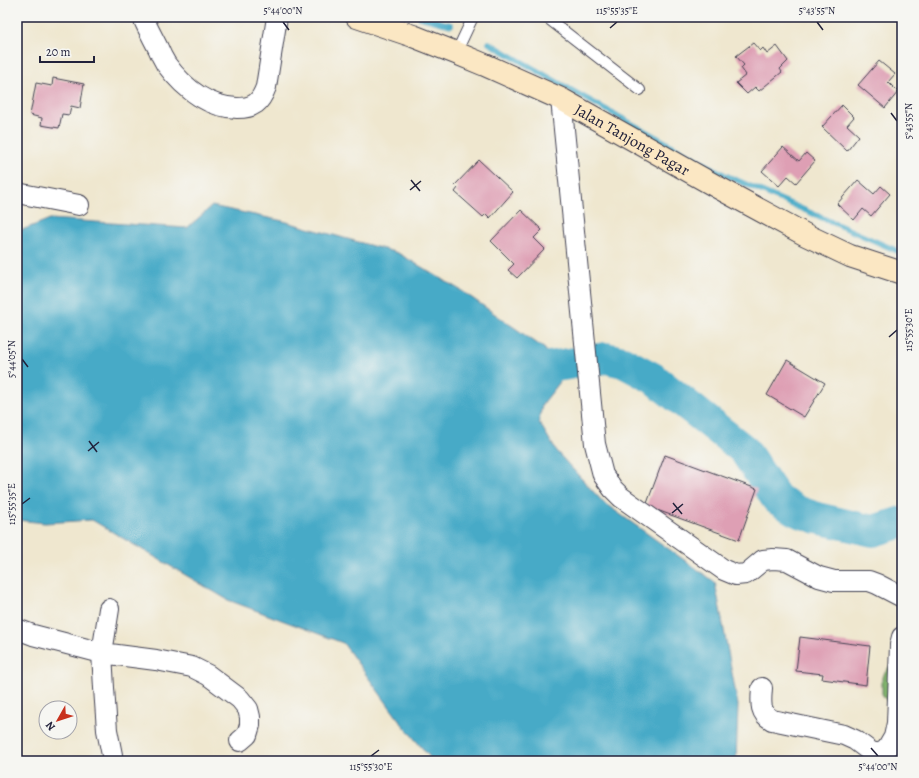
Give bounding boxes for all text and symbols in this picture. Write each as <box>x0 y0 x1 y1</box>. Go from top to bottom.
text: 5°44'00"N <box>264 4 302 17</box>
text: 115°55'35"E <box>596 4 638 17</box>
text: 5°43'55"N <box>799 4 835 17</box>
scale bar <box>40 38 94 64</box>
text: 20 m <box>46 44 70 60</box>
street label: Jalan Tanjong Pagar <box>570 99 694 181</box>
text: 5°43'55"N <box>902 103 915 139</box>
text: 115°55'30"E <box>902 308 915 351</box>
text: 5°44'05"N <box>5 340 18 378</box>
text: 115°55'35"E <box>5 483 18 525</box>
north arrow <box>38 700 78 740</box>
text: N <box>42 718 59 734</box>
text: 115°55'30"E <box>350 760 393 773</box>
text: 5°44'00"N <box>859 760 897 773</box>

